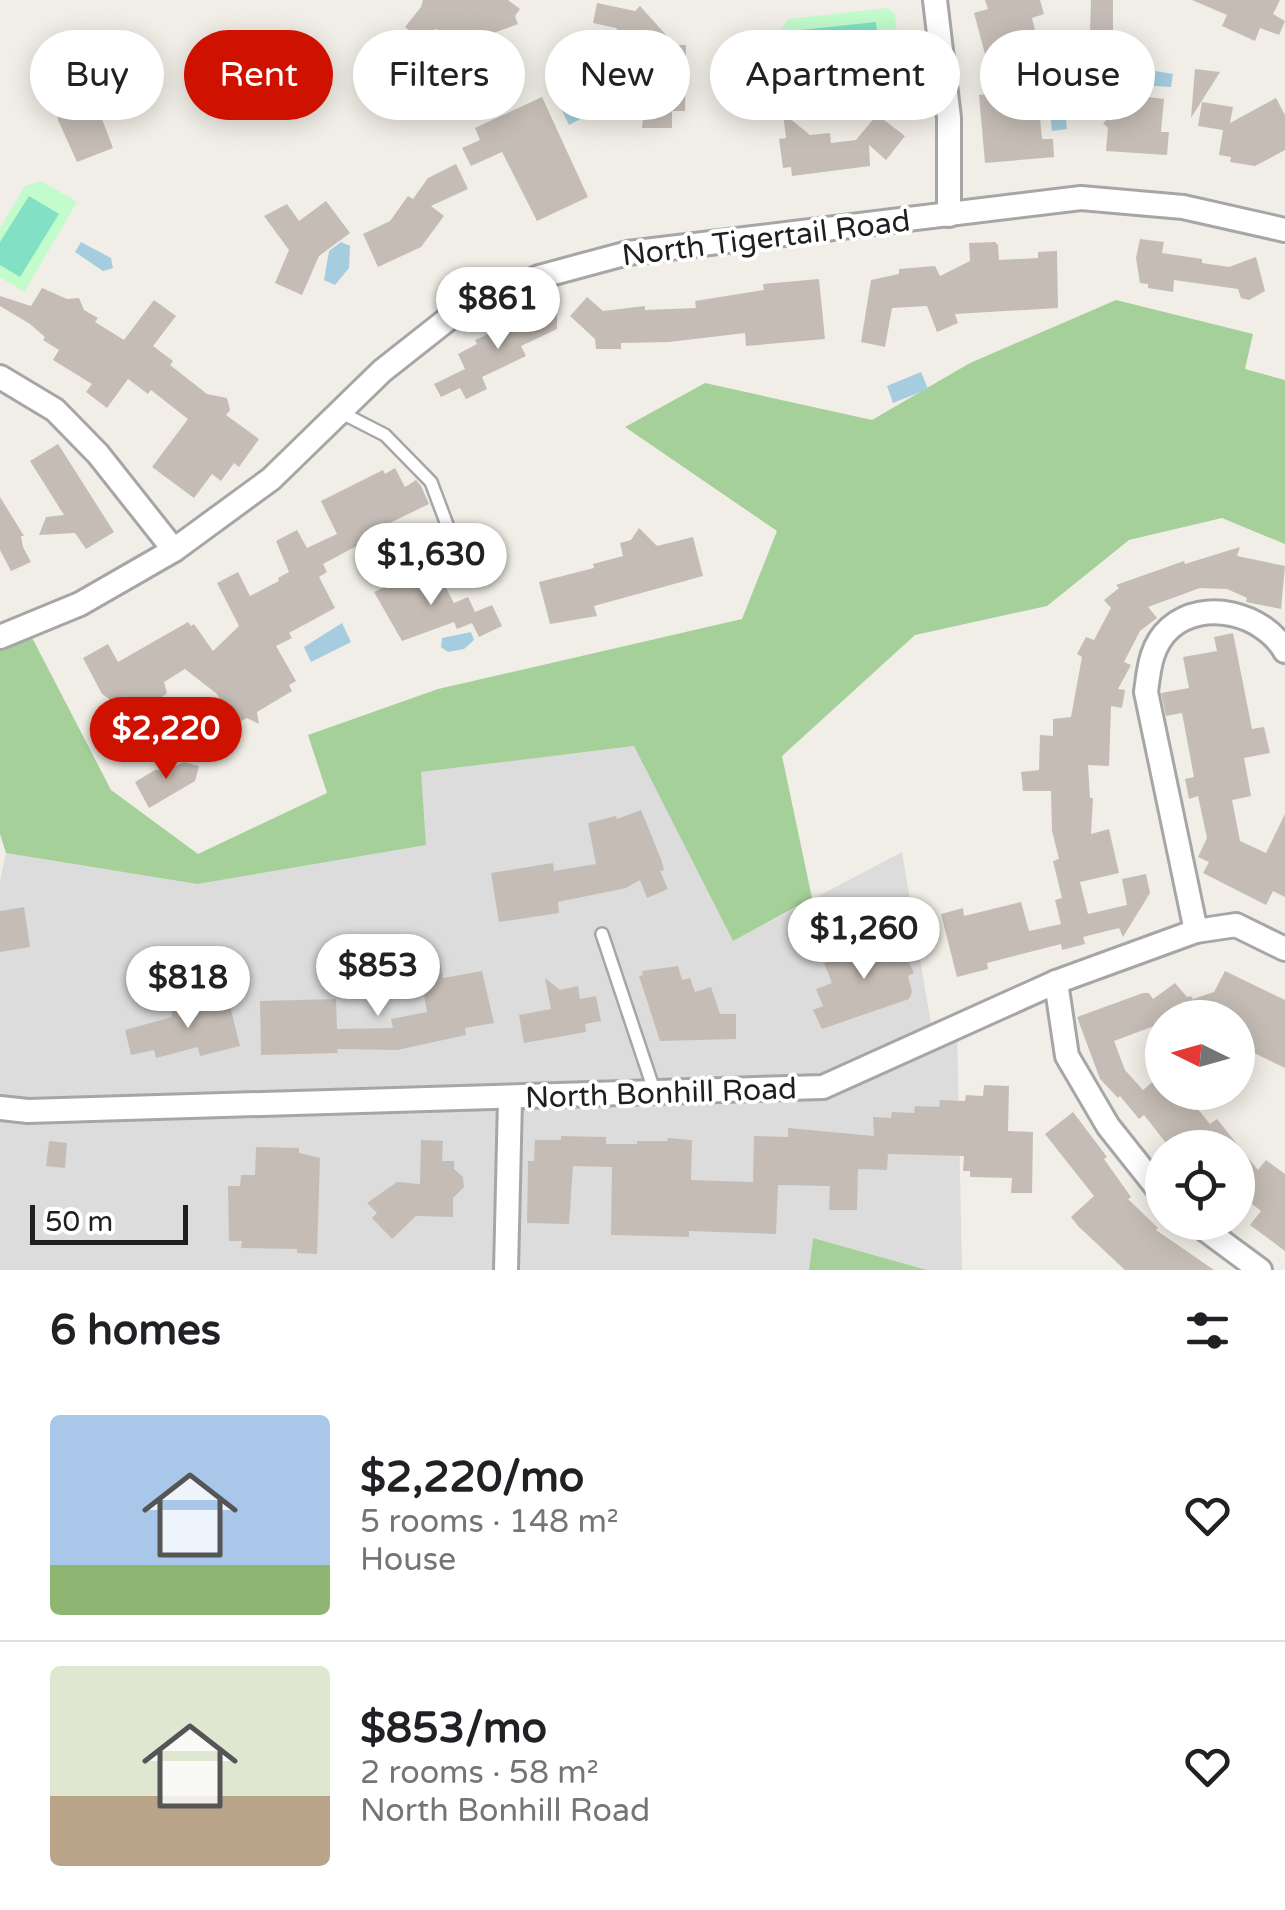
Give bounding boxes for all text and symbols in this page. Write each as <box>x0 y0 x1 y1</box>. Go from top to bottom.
chip: Buy <box>30 30 164 120</box>
chip: Rent <box>184 30 333 120</box>
chip: Filters <box>353 30 525 120</box>
chip: New <box>545 30 690 120</box>
chip: Apartment <box>710 30 960 120</box>
chip: House <box>980 30 1155 120</box>
street label: North Tigertail Road <box>620 202 912 275</box>
pin: $861 <box>439 267 557 352</box>
text: $861 <box>458 280 538 318</box>
pin: $1,630 <box>350 523 512 608</box>
text: $1,630 <box>377 536 485 574</box>
pin: $2,220 <box>85 697 247 782</box>
text: $2,220 <box>112 710 220 748</box>
pin: $1,260 <box>783 897 945 982</box>
text: $1,260 <box>810 910 918 948</box>
pin: $853 <box>319 934 437 1019</box>
pin: $818 <box>129 946 247 1031</box>
text: $853 <box>338 947 418 985</box>
text: $818 <box>148 959 228 997</box>
north arrow <box>1145 1000 1255 1110</box>
map controls <box>1145 1000 1255 1240</box>
street label: North Bonhill Road <box>524 1070 798 1117</box>
button: locate <box>1145 1130 1255 1240</box>
scale bar <box>30 1200 188 1244</box>
text: 50 m <box>45 1205 113 1239</box>
icon: filters <box>1180 1303 1235 1358</box>
text: 6 homes <box>50 1305 221 1356</box>
text: $2,220/mo <box>360 1452 584 1503</box>
icon: home <box>130 1455 250 1575</box>
icon: heart <box>1180 1488 1235 1543</box>
text: 5 rooms · 148 m² <box>360 1503 619 1541</box>
text: House <box>360 1541 456 1579</box>
text: $853/mo <box>360 1703 547 1754</box>
icon: home <box>130 1706 250 1826</box>
icon: heart <box>1180 1739 1235 1794</box>
text: 2 rooms · 58 m² <box>360 1754 599 1792</box>
text: North Bonhill Road <box>360 1792 650 1830</box>

